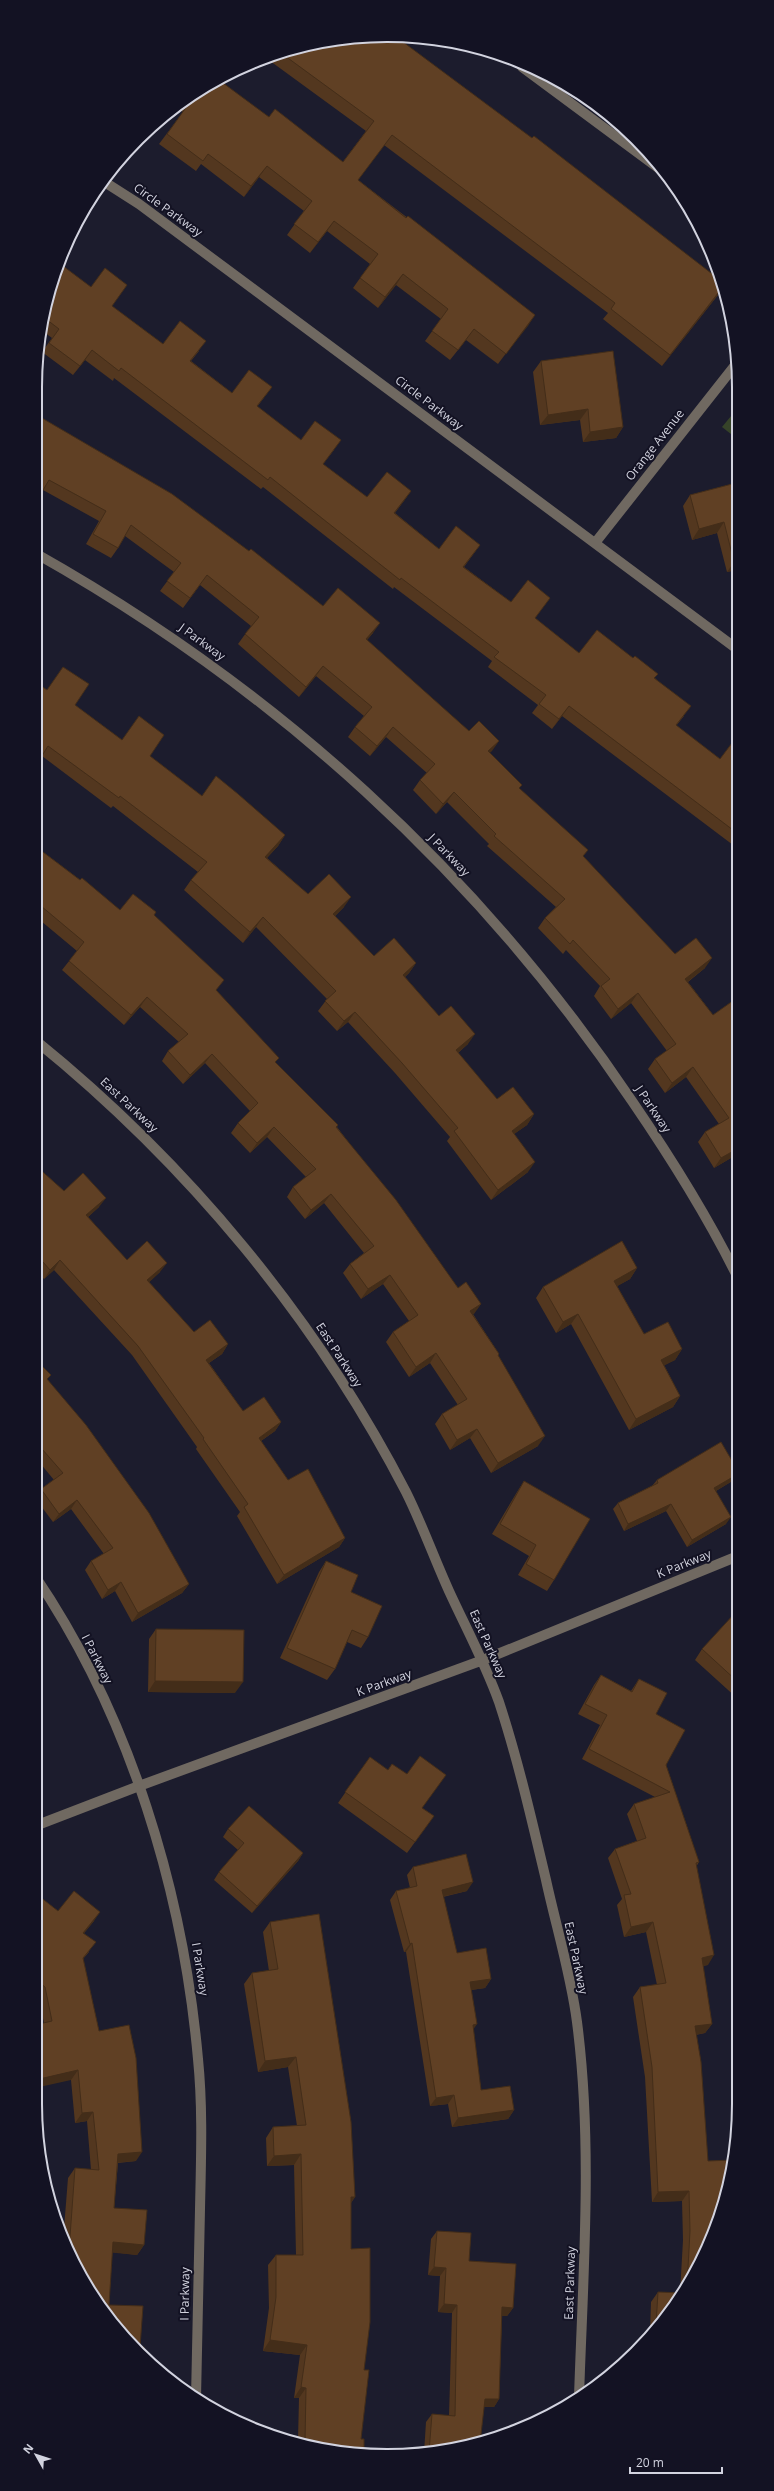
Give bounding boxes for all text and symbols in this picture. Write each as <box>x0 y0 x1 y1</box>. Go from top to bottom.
street label: Circle Parkway <box>130 179 207 241</box>
street label: Circle Parkway <box>392 371 468 434</box>
street label: Orange Avenue <box>621 405 688 484</box>
street label: J Parkway <box>175 618 230 665</box>
street label: J Parkway <box>424 829 475 880</box>
street label: East Parkway <box>97 1073 163 1137</box>
street label: J Parkway <box>631 1081 676 1136</box>
street label: East Parkway <box>312 1319 367 1391</box>
street label: K Parkway <box>654 1545 715 1582</box>
street label: East Parkway <box>466 1607 512 1682</box>
street label: I Parkway <box>78 1631 118 1687</box>
street label: K Parkway <box>354 1664 415 1700</box>
street label: East Parkway <box>561 1920 593 1997</box>
street label: I Parkway <box>188 1941 213 1998</box>
street label: East Parkway <box>560 2245 579 2320</box>
street label: I Parkway <box>176 2266 193 2321</box>
north arrow <box>16 2435 56 2475</box>
text: N <box>19 2440 36 2457</box>
scale bar <box>630 2449 722 2475</box>
text: 20 m <box>636 2454 664 2471</box>

